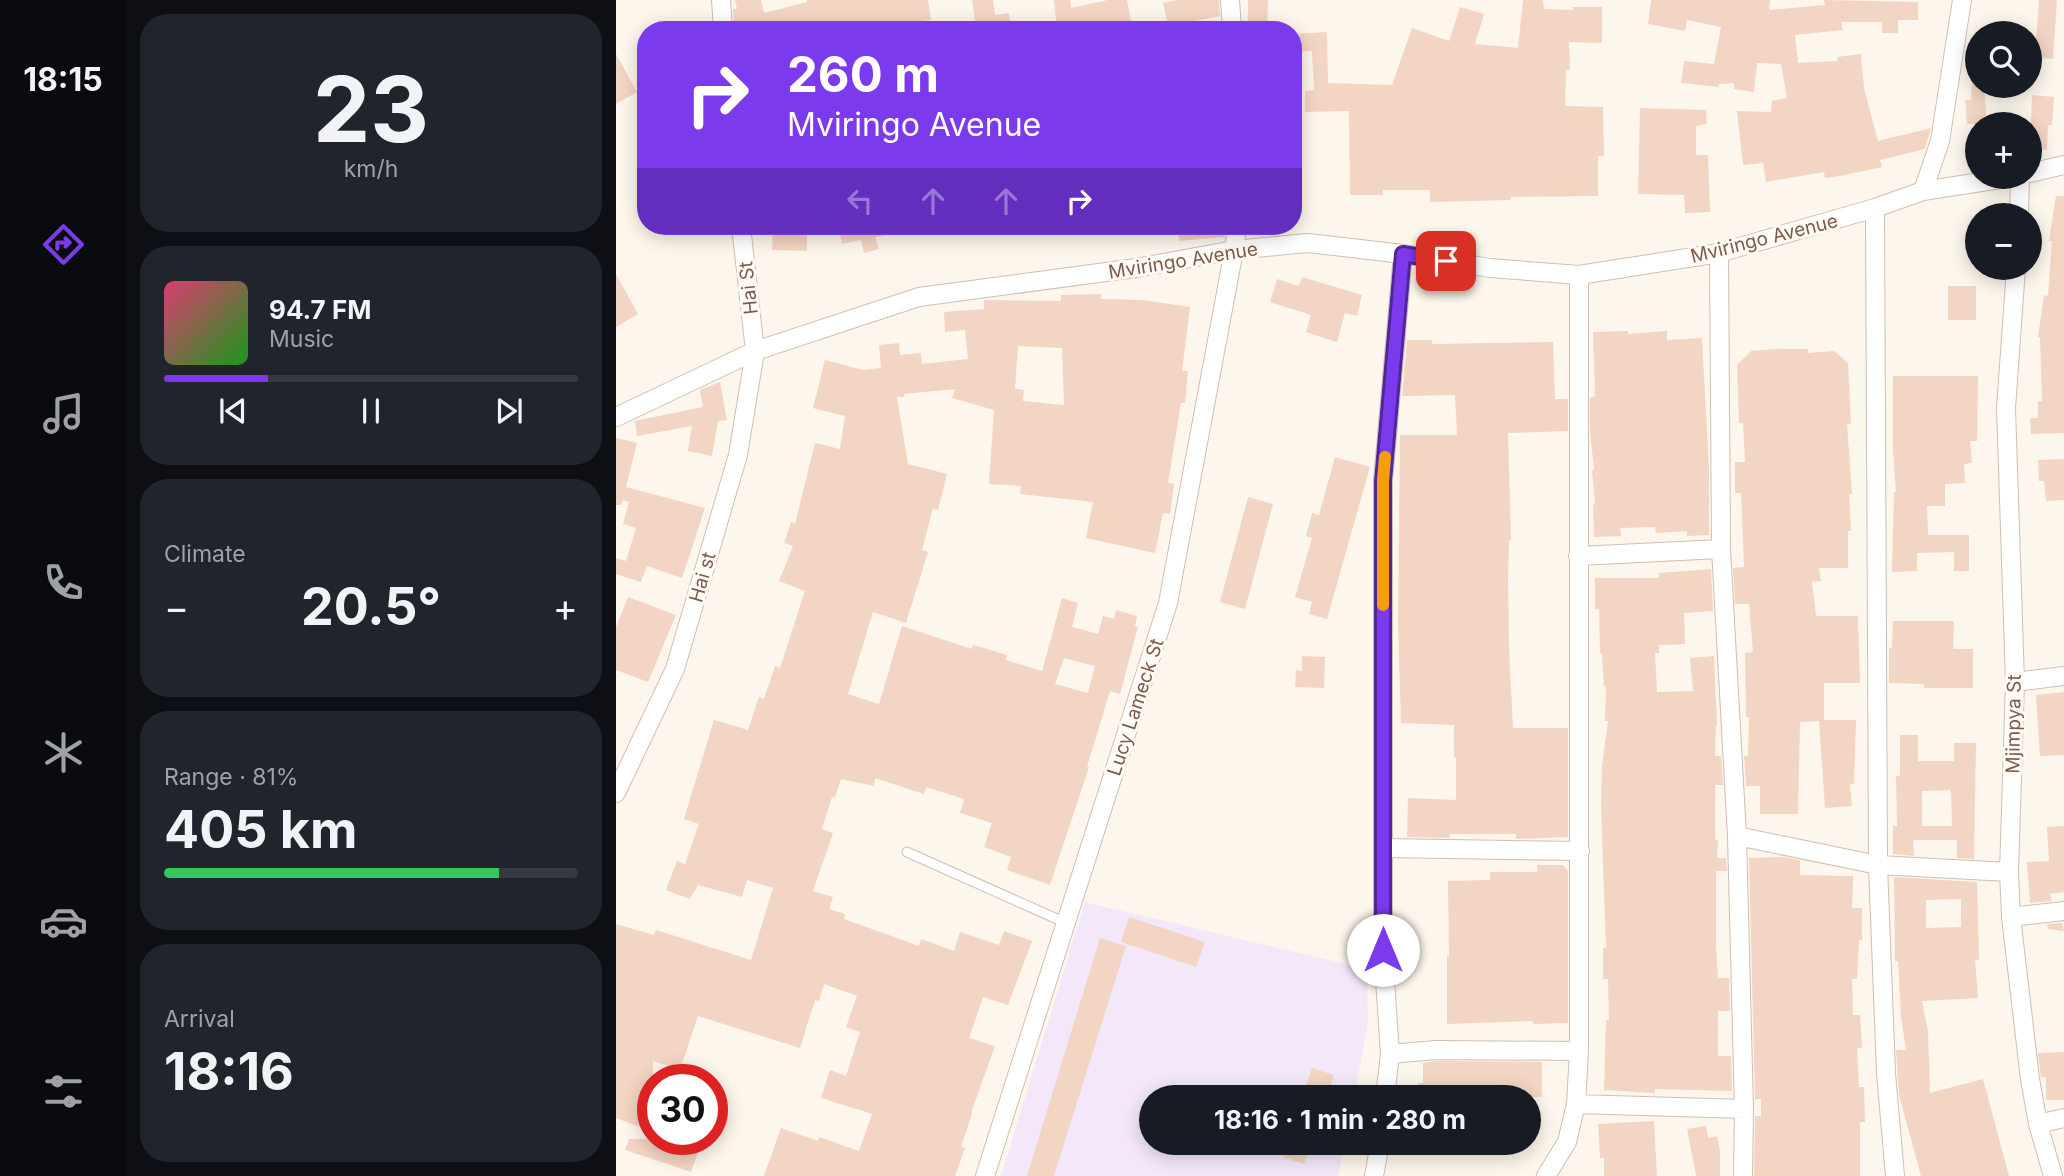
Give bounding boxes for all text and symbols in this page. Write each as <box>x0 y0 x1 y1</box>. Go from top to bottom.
map controls <box>1965 21 2042 280</box>
button: search <box>1965 21 2042 98</box>
text: 260 m <box>787 45 939 104</box>
icon: right <box>672 49 763 140</box>
text: 23 <box>313 54 429 164</box>
text: 18:15 <box>23 60 103 99</box>
text: Mviringo Avenue <box>787 105 1041 144</box>
button: + <box>1965 112 2042 189</box>
text: km/h <box>344 155 398 183</box>
icon: left <box>841 182 879 220</box>
icon: ahead <box>914 182 952 220</box>
icon: ahead <box>987 182 1025 220</box>
icon: right <box>1060 182 1098 220</box>
button: − <box>1965 203 2042 280</box>
street label: Mviringo Avenue <box>1688 209 1840 268</box>
icon: directions <box>39 220 88 269</box>
pin <box>1416 231 1476 291</box>
street label: Mviringo Avenue <box>1107 237 1259 284</box>
icon: arrive <box>1427 242 1465 280</box>
street label: Hai St <box>734 260 763 316</box>
text: 94.7 FM <box>269 294 371 325</box>
text: Music <box>269 325 334 353</box>
icon: music <box>39 389 88 438</box>
icon: previous <box>214 392 252 430</box>
icon: pause <box>352 392 390 430</box>
icon: next <box>490 392 528 430</box>
text: Climate <box>164 540 246 568</box>
street label: Hai st <box>684 549 721 605</box>
icon: phone <box>39 558 88 607</box>
text: 20.5° <box>301 575 441 638</box>
text: − <box>164 584 189 630</box>
text: + <box>553 584 578 630</box>
street label: Lucy Lameck St <box>1102 636 1168 779</box>
street label: Mjimpya St <box>2001 674 2026 774</box>
icon: climate <box>39 728 88 777</box>
text: Range · 81% <box>164 763 298 791</box>
text: 405 km <box>164 798 357 861</box>
icon: car <box>39 897 88 946</box>
position arrow <box>1346 913 1420 987</box>
text: Arrival <box>164 1005 235 1033</box>
text: 18:16 <box>164 1040 294 1103</box>
speed limit sign: 30 <box>637 1064 728 1155</box>
icon: filters <box>39 1067 88 1116</box>
text: 18:16 · 1 min · 280 m <box>1214 1104 1466 1135</box>

